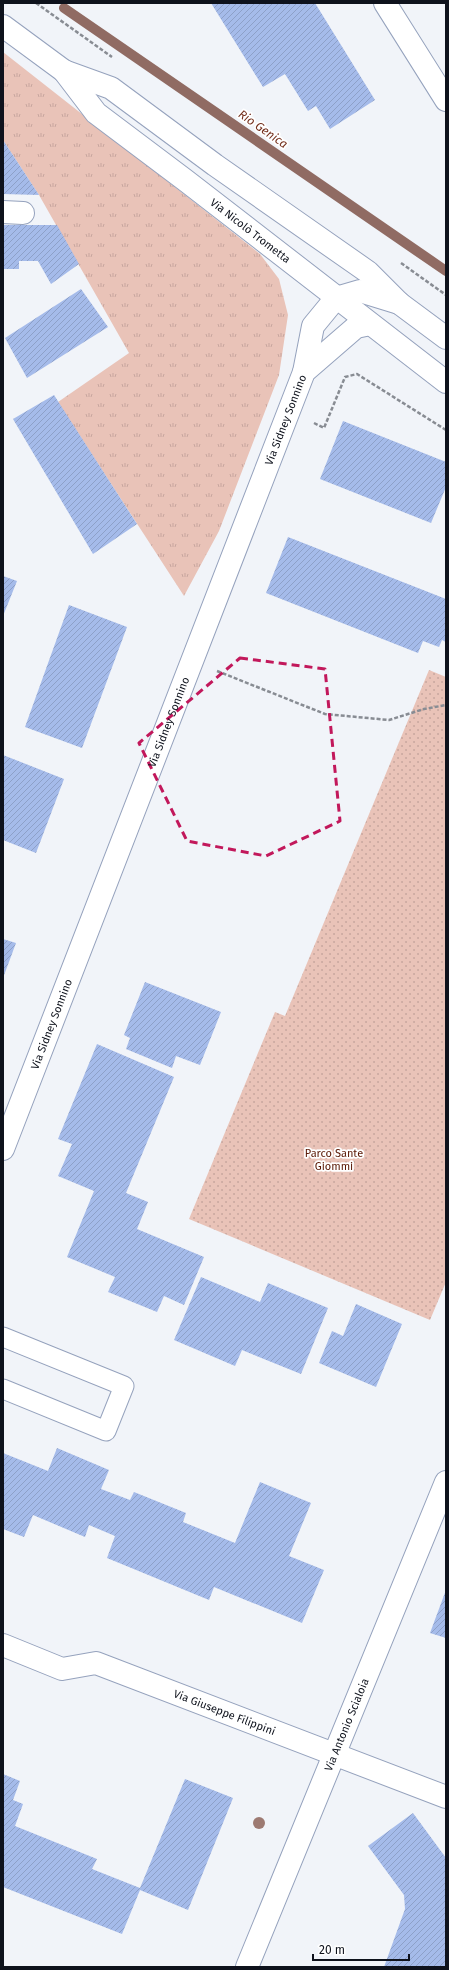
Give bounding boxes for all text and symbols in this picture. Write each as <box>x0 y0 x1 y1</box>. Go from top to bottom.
water label: Rio Genica <box>236 107 290 151</box>
street label: Via Nicolò Trometta <box>208 196 293 266</box>
street label: Via Sidney Sonnino <box>263 373 309 467</box>
street label: Via Sidney Sonnino <box>146 675 192 769</box>
street label: Via Sidney Sonnino <box>28 977 75 1071</box>
park label: Parco Sante Giommi <box>305 1147 363 1173</box>
street label: Via Antonio Scialoia <box>322 1677 372 1773</box>
street label: Via Giuseppe Filippini <box>172 1687 277 1738</box>
scale bar <box>313 1936 409 1962</box>
text: 20 m <box>319 1943 345 1957</box>

